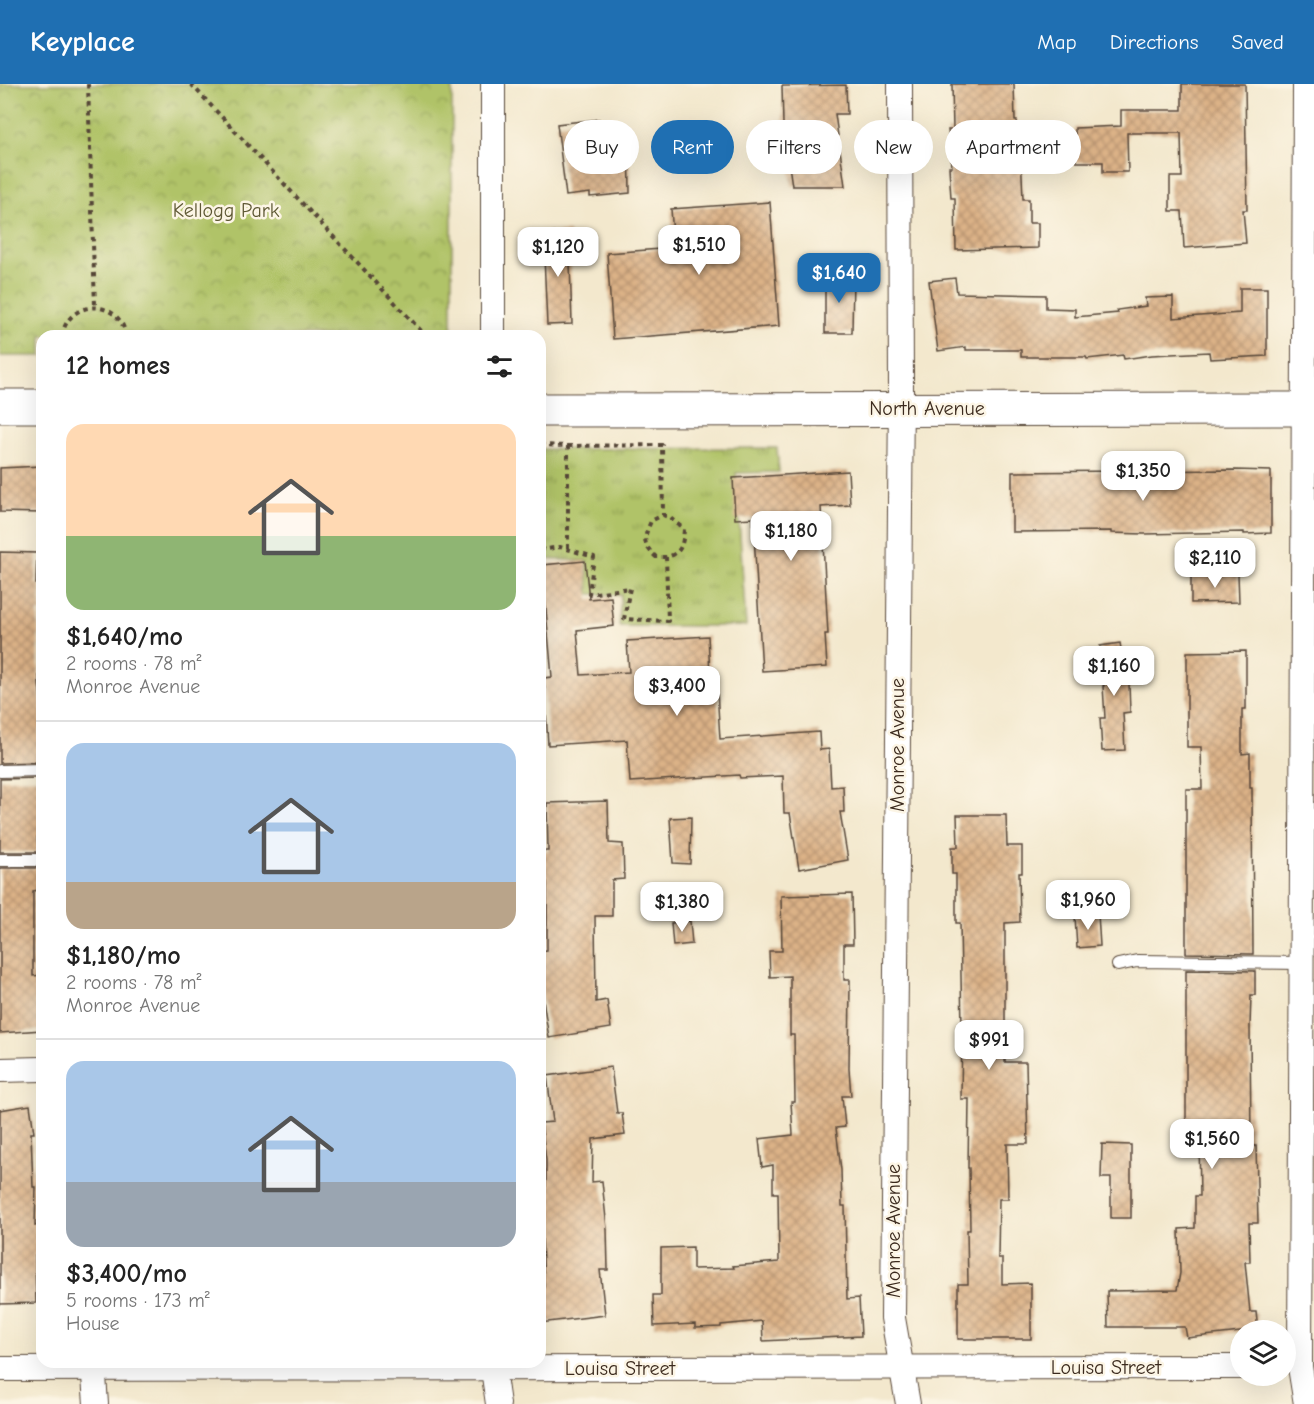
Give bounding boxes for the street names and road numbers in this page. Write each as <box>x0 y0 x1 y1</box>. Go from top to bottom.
street label: North Avenue <box>869 397 985 420</box>
street label: Monroe Avenue <box>886 678 909 812</box>
street label: Monroe Avenue <box>882 1164 905 1298</box>
street label: Louisa Street <box>1051 1356 1162 1379</box>
street label: Louisa Street <box>565 1357 676 1380</box>

